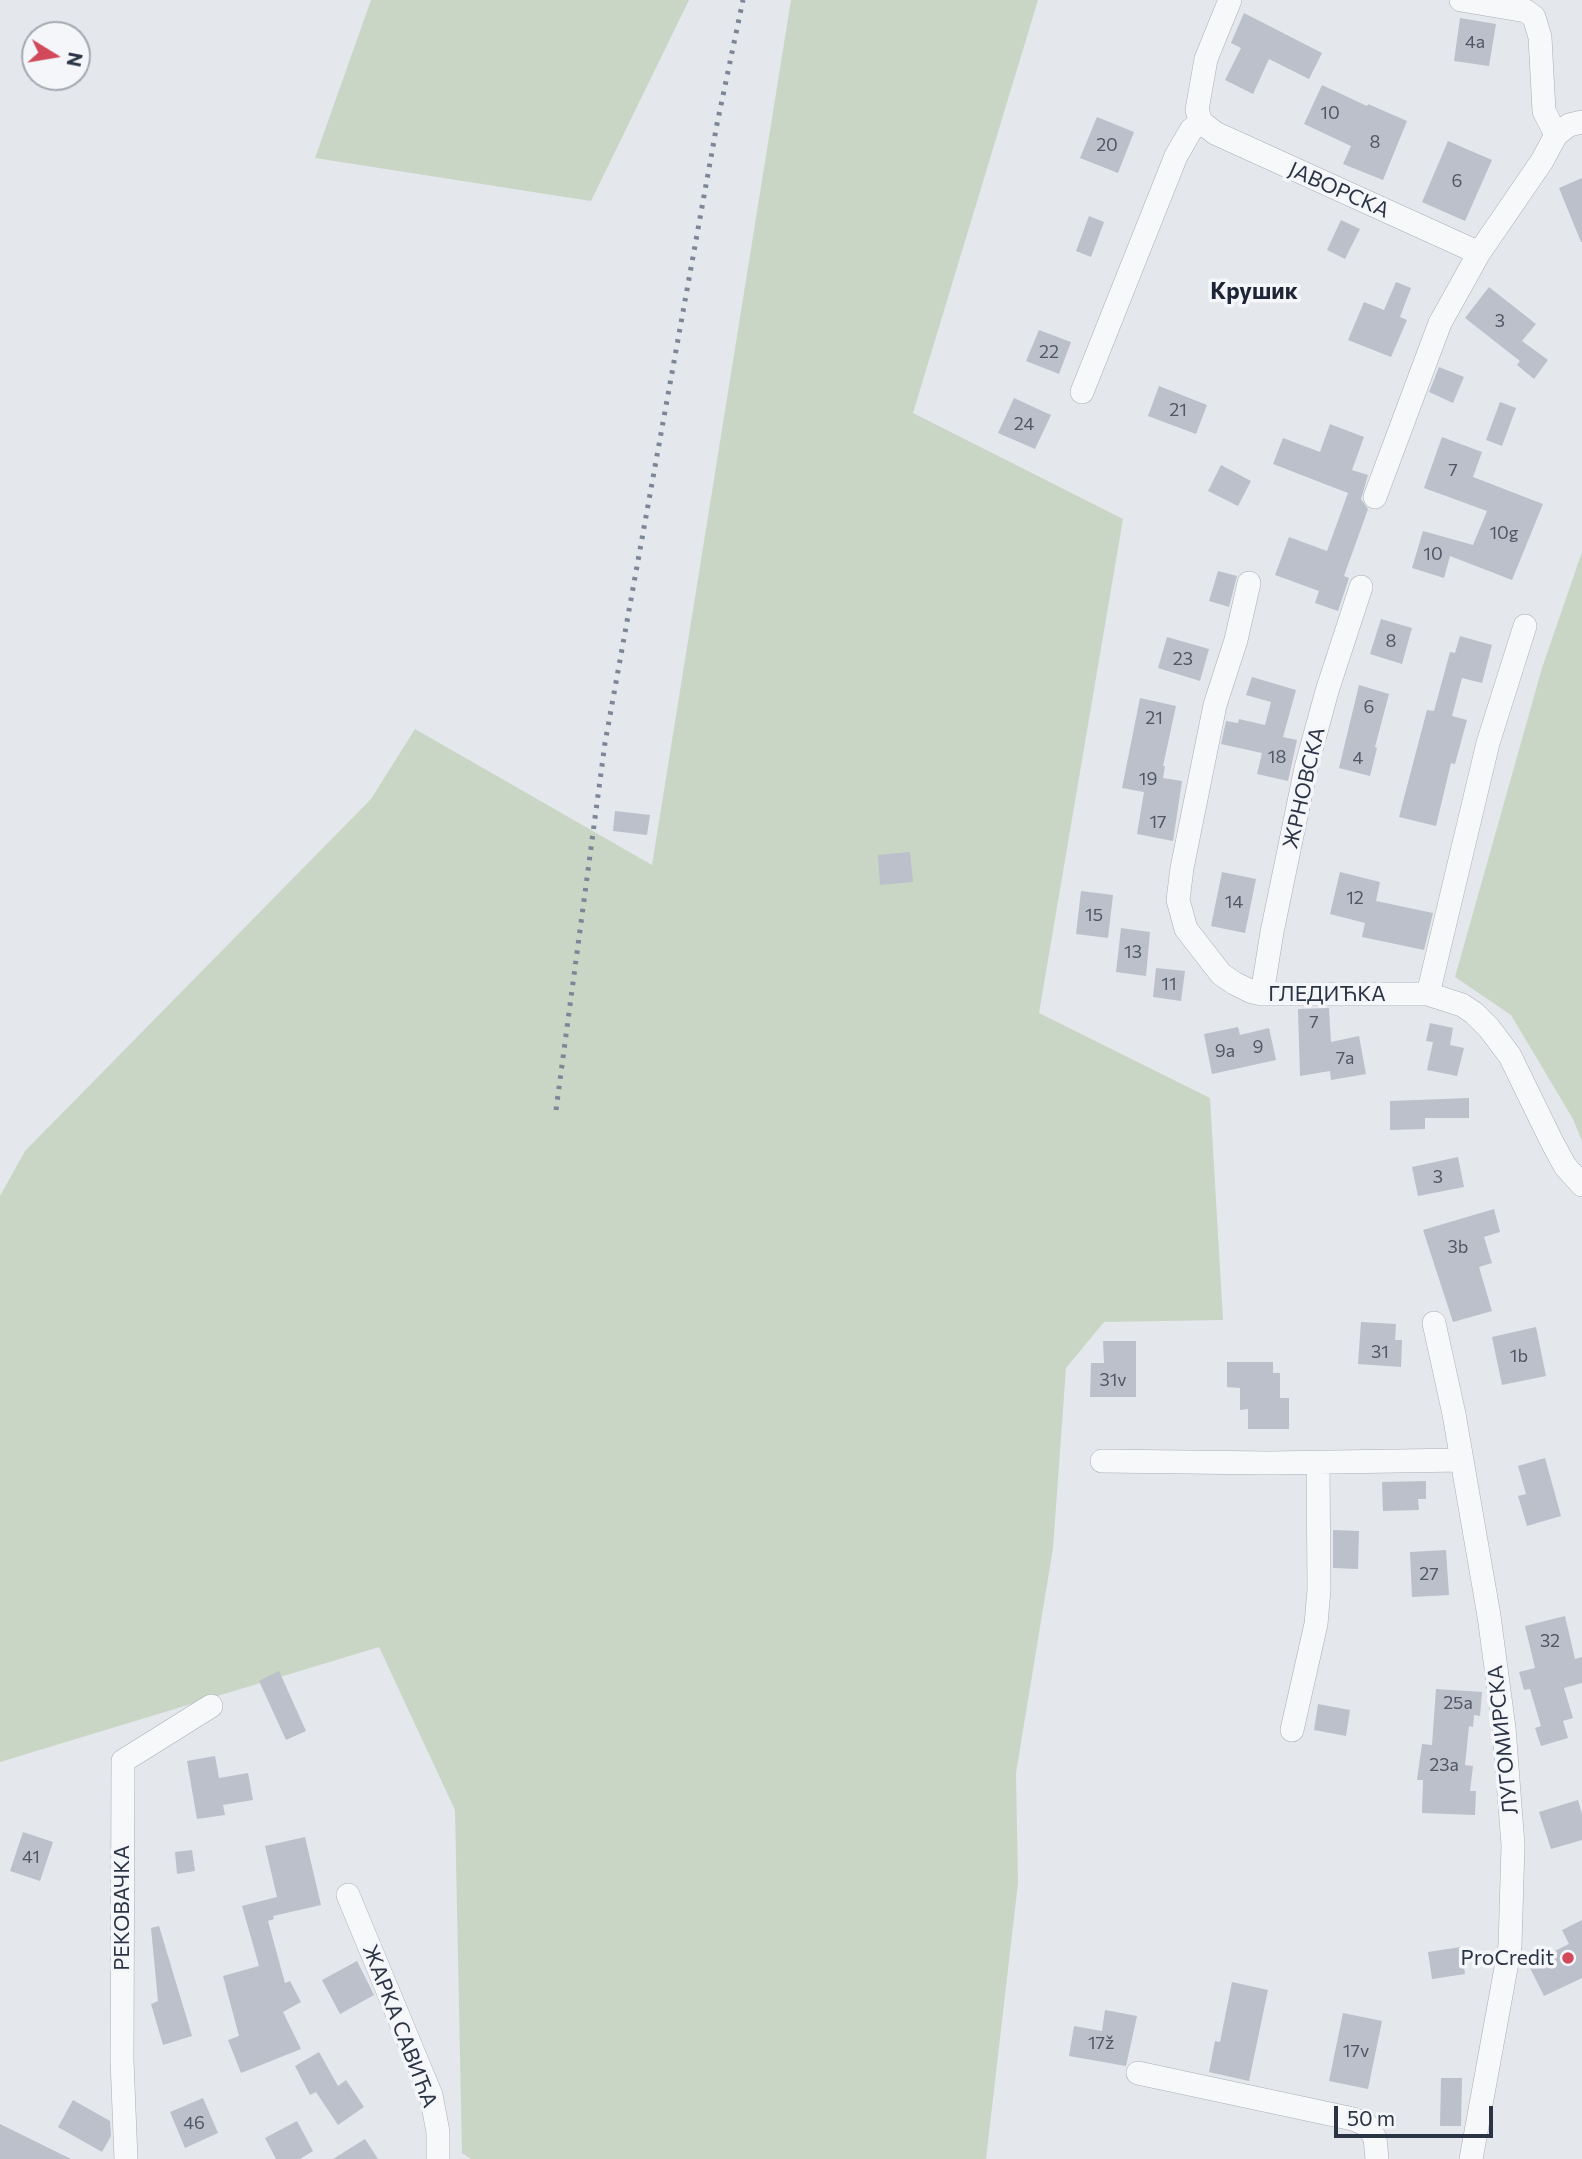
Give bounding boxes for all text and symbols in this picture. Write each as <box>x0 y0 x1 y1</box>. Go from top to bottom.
north arrow <box>21 21 91 91</box>
house number: 4a <box>1465 31 1485 53</box>
text: N <box>62 51 88 69</box>
house number: 10 <box>1320 102 1340 124</box>
house number: 8 <box>1370 131 1380 153</box>
house number: 20 <box>1096 134 1118 156</box>
street label: ЈАВОРСКА <box>1285 157 1393 223</box>
house number: 6 <box>1452 170 1462 192</box>
district label: Крушик <box>1210 277 1298 305</box>
house number: 3 <box>1495 310 1505 332</box>
house number: 22 <box>1039 341 1059 363</box>
house number: 21 <box>1169 399 1187 421</box>
house number: 24 <box>1014 413 1034 435</box>
house number: 7 <box>1448 459 1458 481</box>
house number: 10g <box>1489 522 1519 544</box>
house number: 10 <box>1423 543 1443 565</box>
house number: 8 <box>1386 630 1396 652</box>
house number: 23 <box>1173 648 1193 670</box>
house number: 6 <box>1364 696 1374 718</box>
house number: 21 <box>1145 707 1163 729</box>
street label: ЖРНОВСКА <box>1278 725 1330 851</box>
house number: 18 <box>1268 746 1286 768</box>
house number: 4 <box>1353 747 1363 769</box>
house number: 19 <box>1139 768 1157 790</box>
house number: 17 <box>1149 811 1167 833</box>
house number: 12 <box>1346 887 1364 909</box>
house number: 14 <box>1225 891 1243 913</box>
house number: 15 <box>1085 904 1103 926</box>
house number: 13 <box>1124 941 1142 963</box>
house number: 11 <box>1161 973 1177 995</box>
street label: ГЛЕДИЋКА <box>1268 981 1386 1007</box>
house number: 7 <box>1309 1011 1319 1033</box>
house number: 9 <box>1253 1036 1263 1058</box>
house number: 9a <box>1215 1040 1235 1062</box>
house number: 7a <box>1336 1047 1354 1069</box>
house number: 3 <box>1433 1166 1443 1188</box>
house number: 3b <box>1448 1236 1468 1258</box>
house number: 31 <box>1371 1341 1389 1363</box>
house number: 1b <box>1510 1345 1528 1367</box>
house number: 31v <box>1099 1369 1127 1391</box>
house number: 27 <box>1419 1563 1439 1585</box>
house number: 32 <box>1540 1630 1560 1652</box>
street label: ЛУГОМИРСКА <box>1483 1664 1523 1816</box>
house number: 25a <box>1443 1692 1473 1714</box>
house number: 23a <box>1429 1754 1459 1776</box>
street label: РЕКОВАЧКА <box>109 1845 135 1971</box>
house number: 41 <box>22 1846 40 1868</box>
street label: ЖАРКА САВИЋА <box>357 1941 443 2111</box>
place label: ProCredit <box>1461 1945 1554 1971</box>
marker: ProCredit <box>1560 1950 1576 1966</box>
house number: 17ž <box>1088 2032 1114 2054</box>
house number: 17v <box>1343 2040 1369 2062</box>
scale bar <box>1337 2092 1496 2136</box>
text: 50 m <box>1347 2105 1395 2130</box>
house number: 46 <box>183 2112 205 2134</box>

